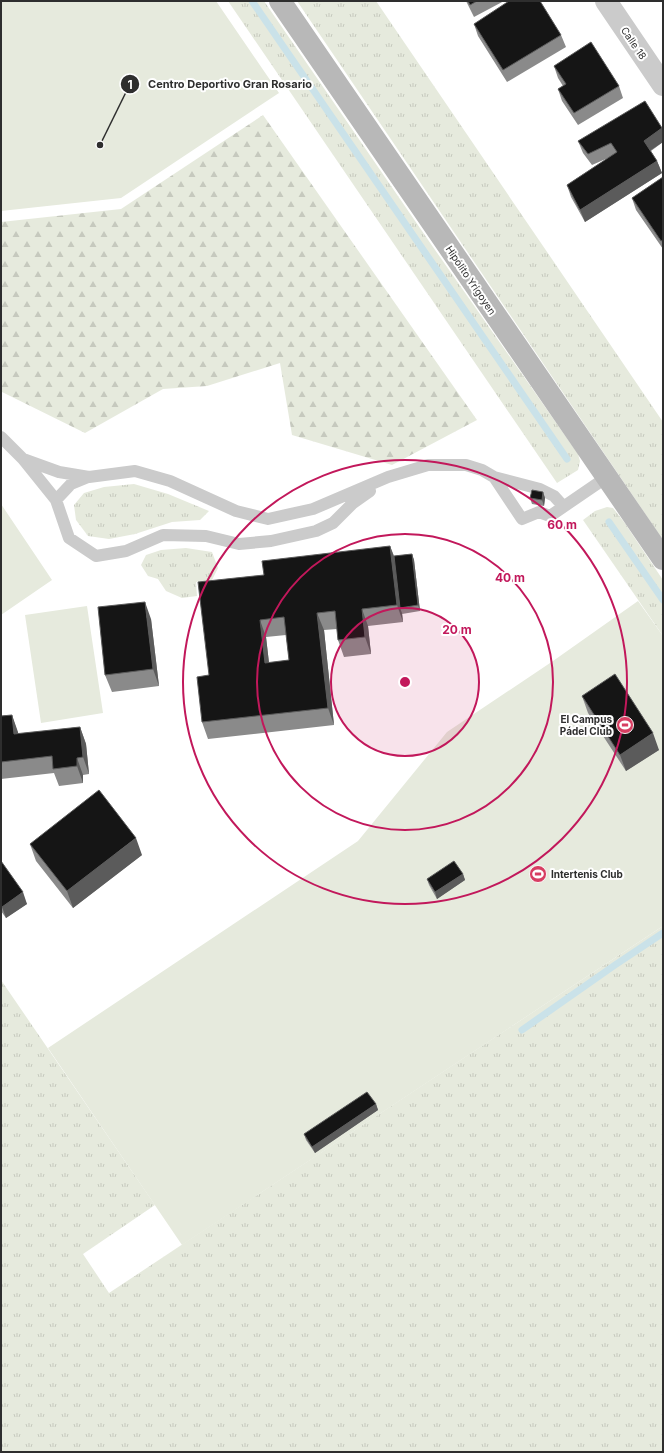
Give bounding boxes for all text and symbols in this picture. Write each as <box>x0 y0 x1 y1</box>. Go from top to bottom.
street label: Calle 18 <box>619 24 649 62</box>
callout: Centro Deportivo Gran Rosario <box>120 73 320 96</box>
text: 1 <box>127 77 133 92</box>
text: Centro Deportivo Gran Rosario <box>148 77 312 91</box>
street label: Hipólito Yrigoyen <box>443 243 499 317</box>
text: 60 m <box>547 517 577 532</box>
text: 40 m <box>495 570 525 585</box>
text: 20 m <box>442 622 472 637</box>
centre of rings <box>398 675 412 689</box>
place label: El Campus Pádel Club <box>560 713 612 737</box>
sports icon: El Campus Pádel Club <box>615 715 635 735</box>
sports icon: Intertenis Club <box>528 864 548 884</box>
place label: Intertenis Club <box>551 868 623 880</box>

